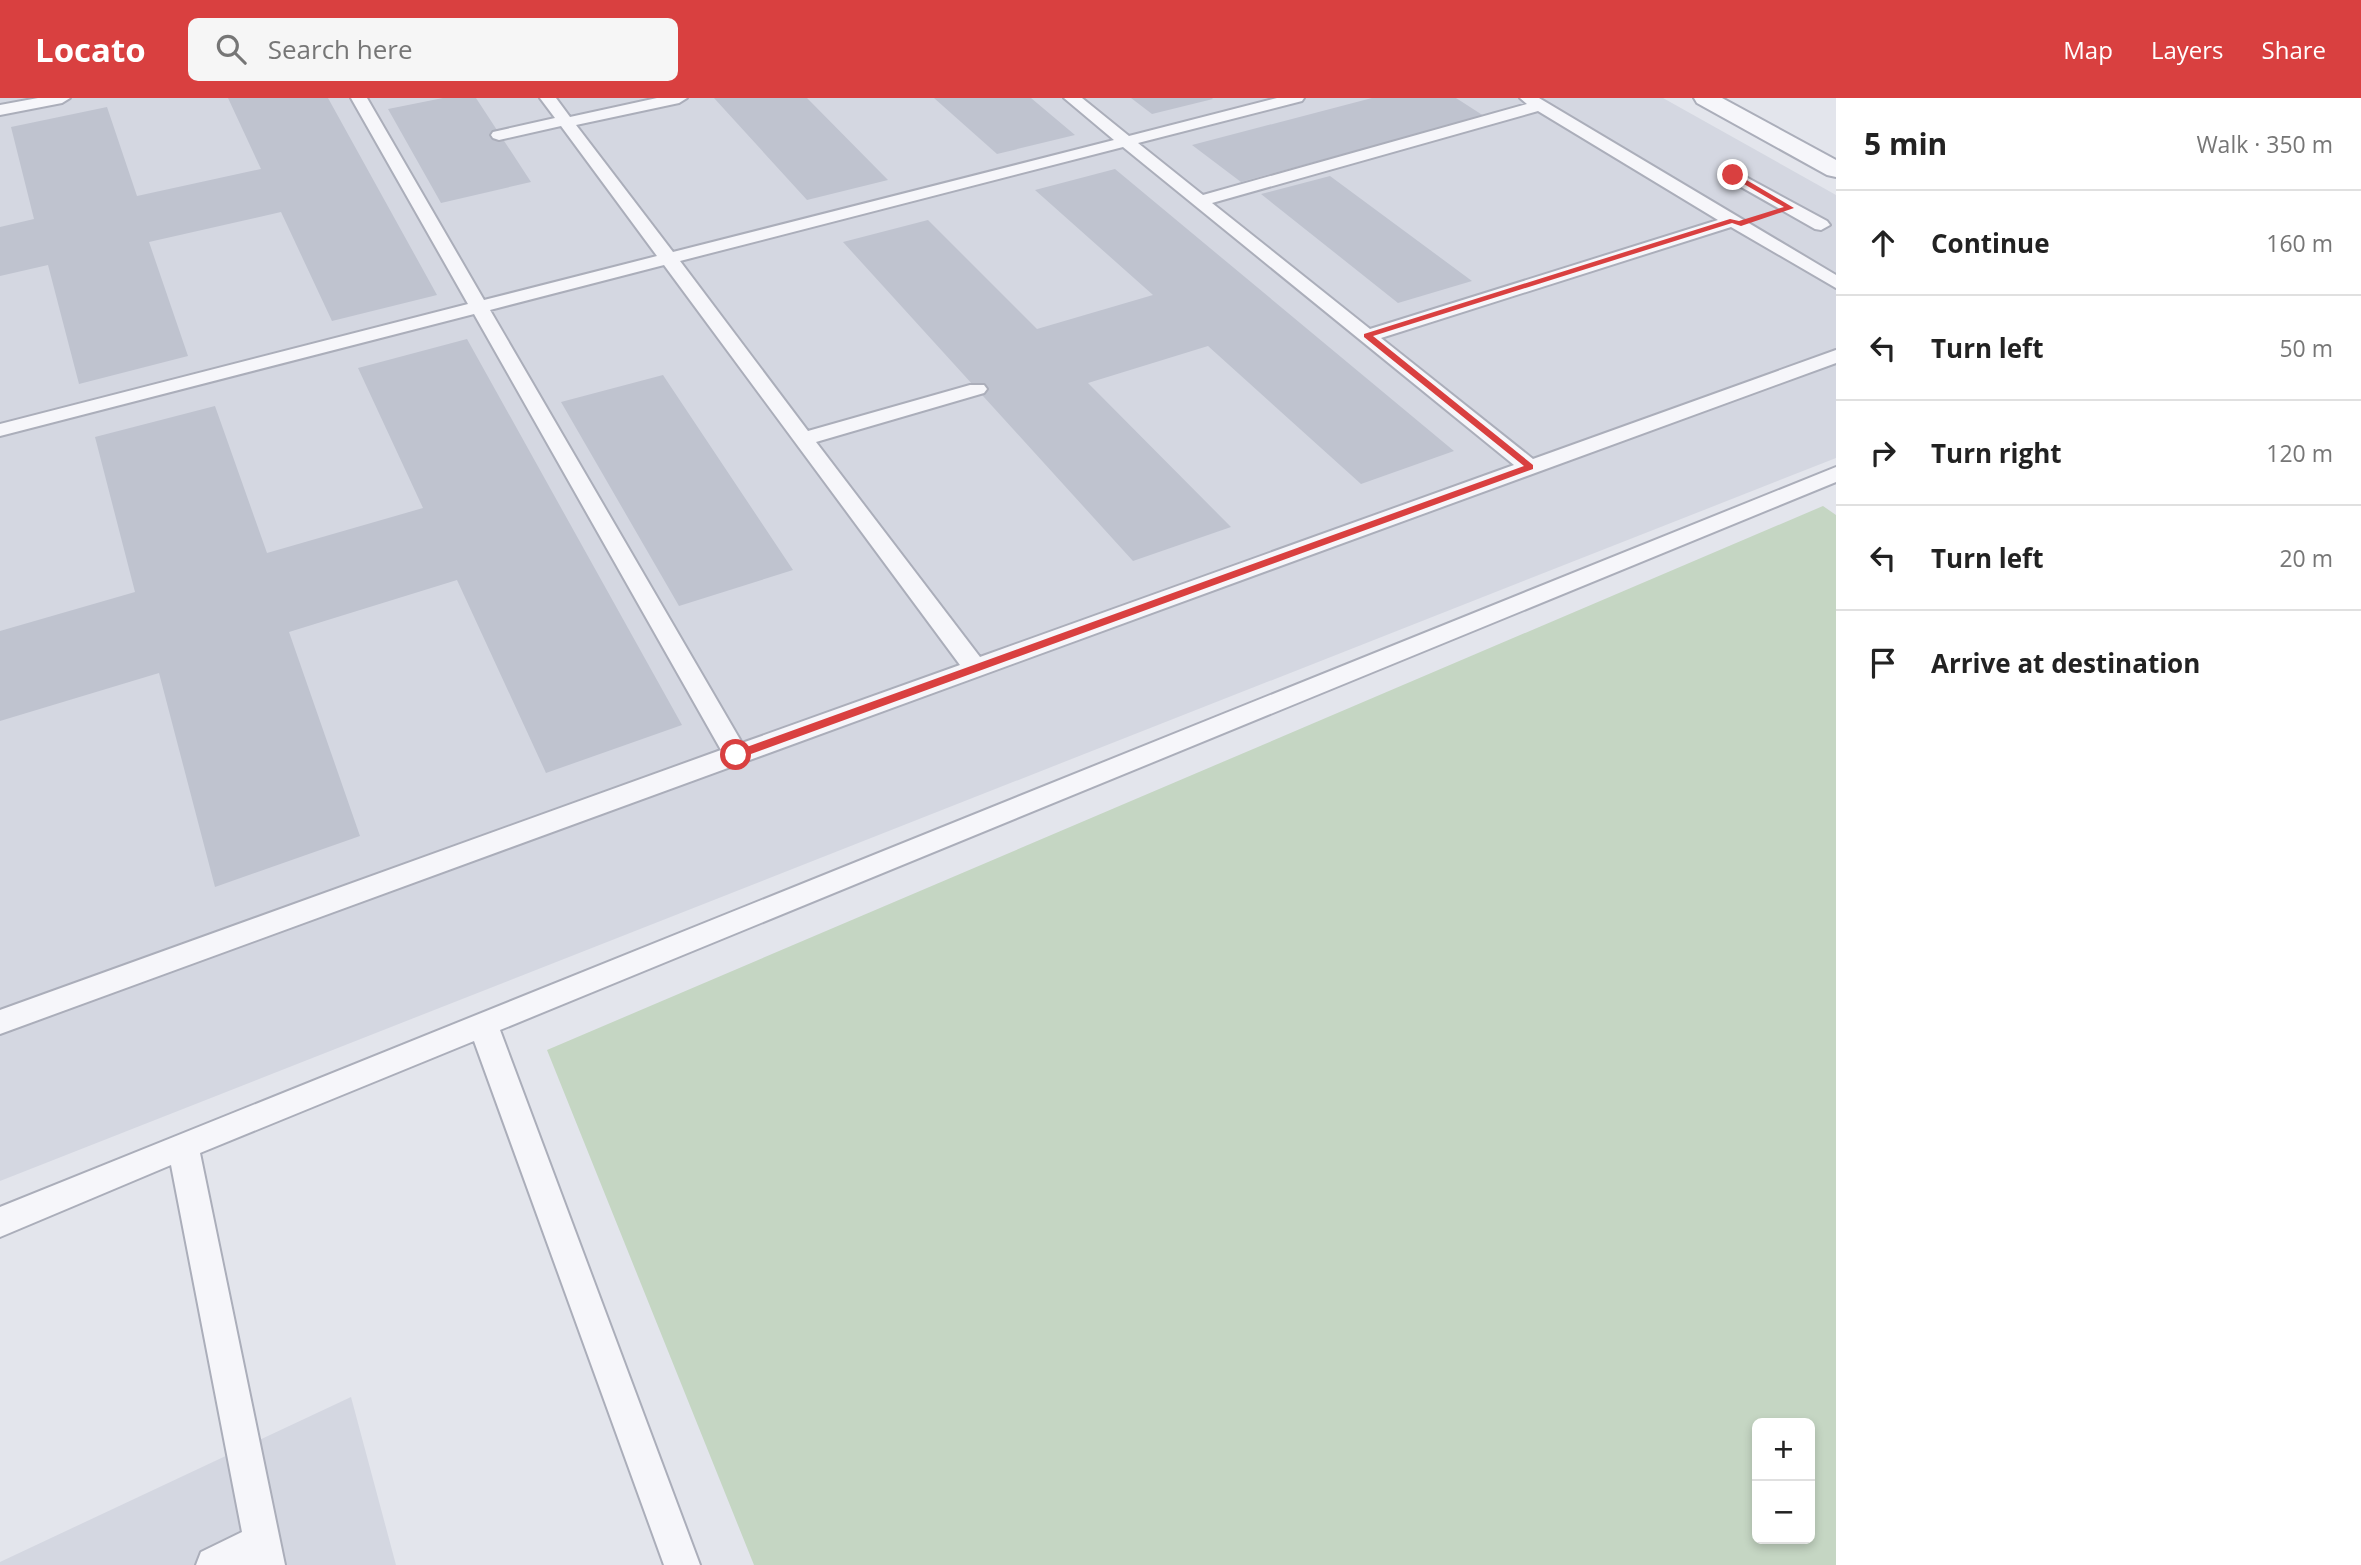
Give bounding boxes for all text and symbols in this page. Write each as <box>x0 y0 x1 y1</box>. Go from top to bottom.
search box <box>188 18 678 81</box>
text: Locato <box>35 27 146 72</box>
icon: search <box>212 30 250 68</box>
text: Search here <box>268 31 413 67</box>
text: Map <box>2063 33 2113 66</box>
text: Layers <box>2151 33 2224 66</box>
text: Share <box>2262 33 2326 66</box>
text: 5 min <box>1864 123 1947 164</box>
text: Walk · 350 m <box>2196 128 2333 160</box>
route end <box>1717 159 1748 190</box>
icon: ahead <box>1864 224 1902 262</box>
text: Continue <box>1931 225 2050 261</box>
text: 160 m <box>2266 227 2333 259</box>
icon: left <box>1864 329 1902 367</box>
text: Turn left <box>1931 330 2043 366</box>
text: 50 m <box>2279 332 2333 364</box>
icon: right <box>1864 434 1902 472</box>
text: Turn right <box>1931 435 2062 471</box>
text: 120 m <box>2266 437 2333 469</box>
icon: left <box>1864 539 1902 577</box>
text: Turn left <box>1931 540 2043 576</box>
text: 20 m <box>2279 542 2333 574</box>
icon: arrive <box>1864 644 1902 682</box>
text: Arrive at destination <box>1931 645 2200 681</box>
route start <box>720 739 751 770</box>
map controls <box>1752 1418 1815 1544</box>
button: + <box>1752 1418 1815 1481</box>
button: − <box>1752 1481 1815 1544</box>

